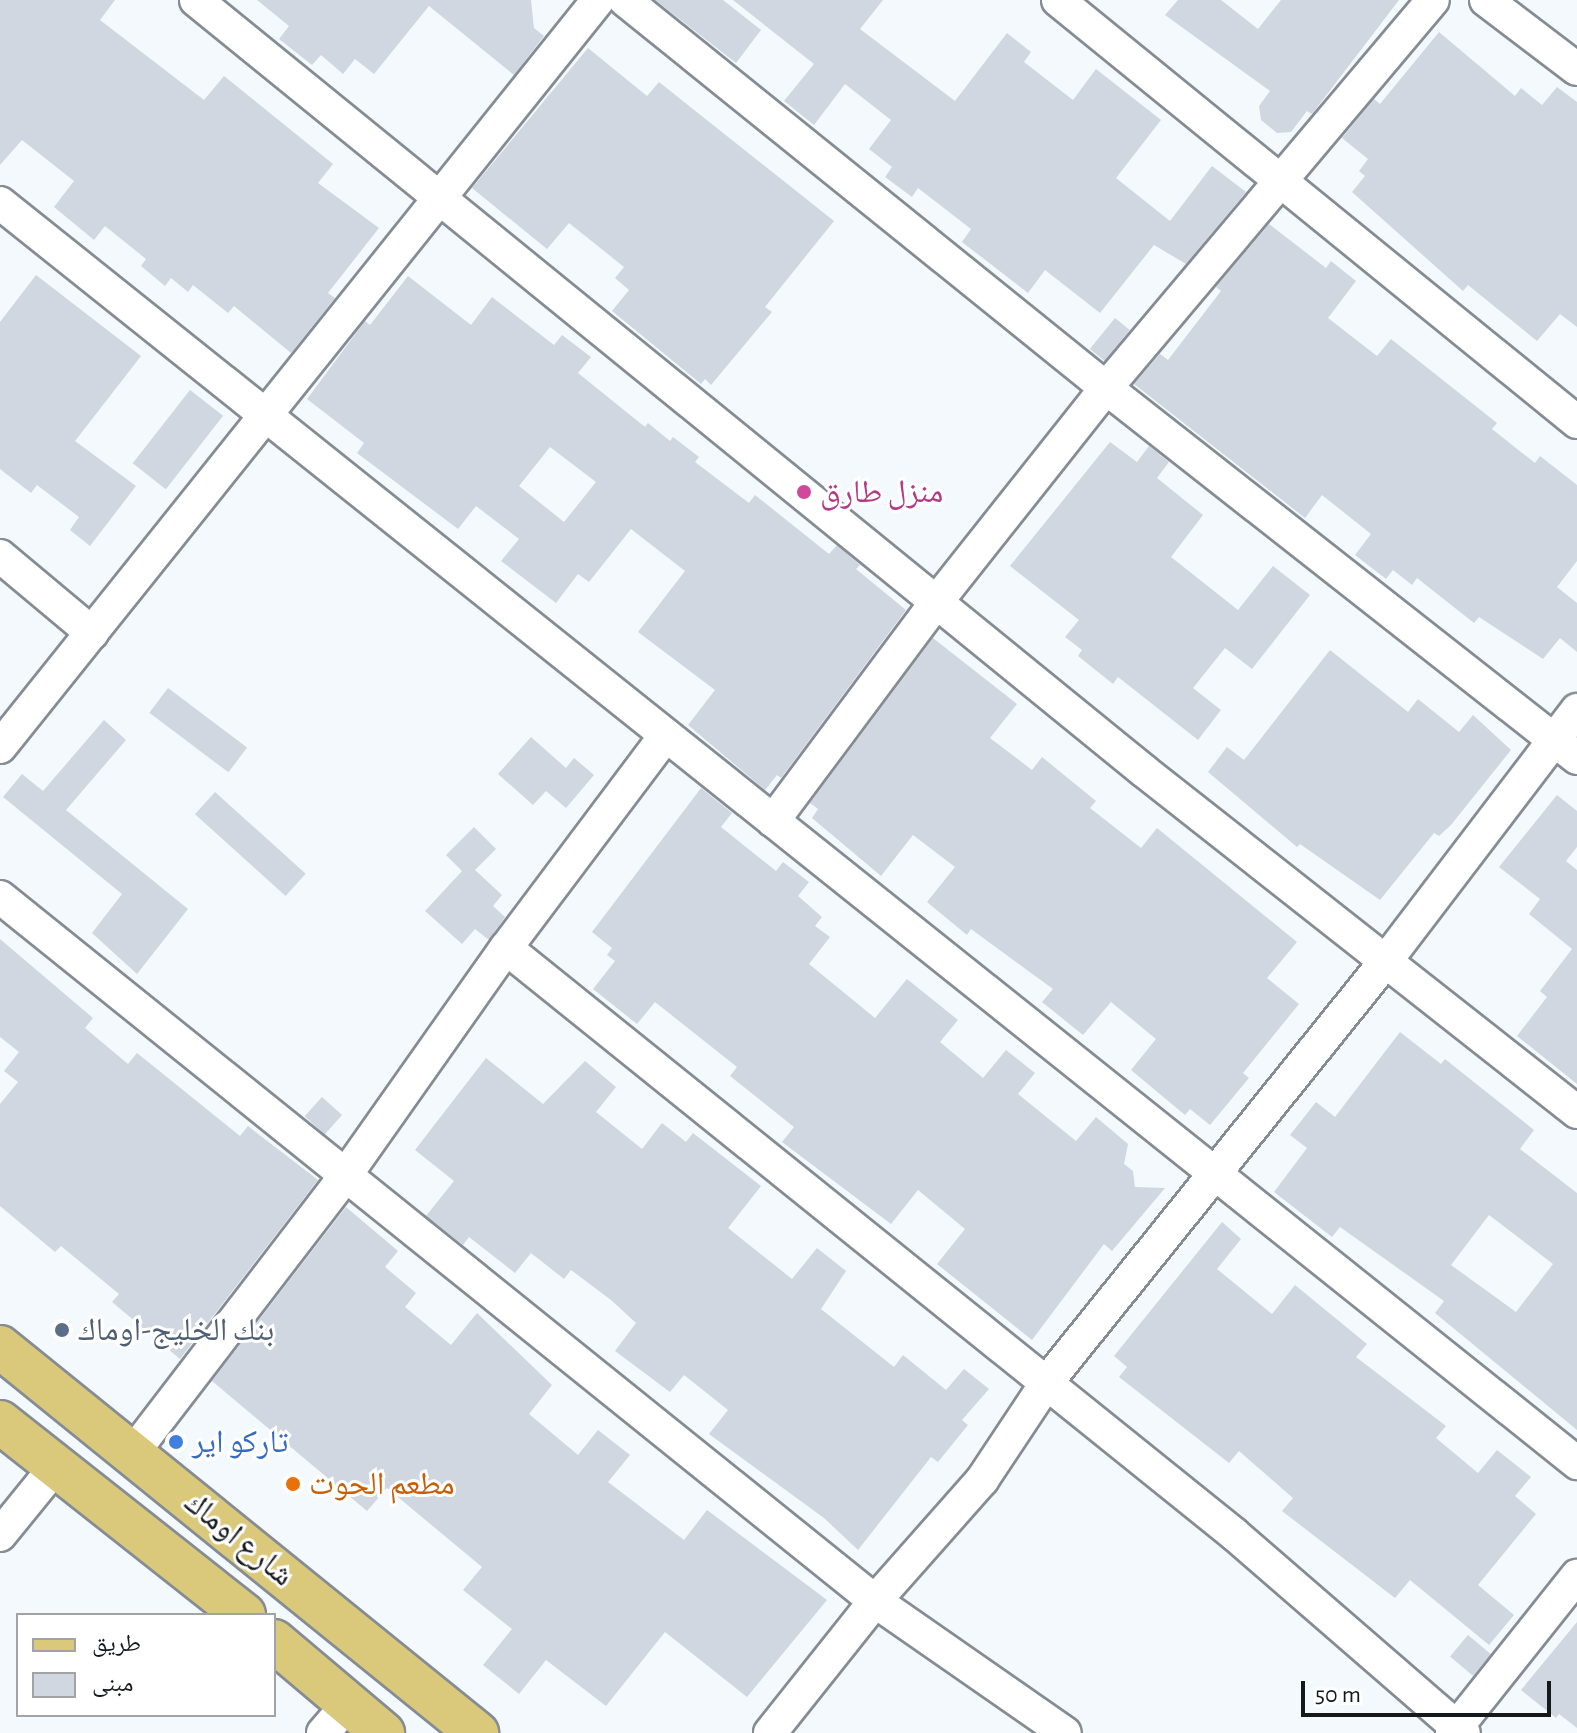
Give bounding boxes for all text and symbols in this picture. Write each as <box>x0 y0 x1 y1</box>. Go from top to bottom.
place label: منزل طارق <box>820 473 943 511</box>
marker: منزل طارق <box>795 483 813 501</box>
place label: بنك الخليج-اوماك <box>78 1311 274 1349</box>
marker: بنك الخليج-اوماك <box>53 1321 71 1339</box>
place label: تاركو اير <box>192 1423 288 1461</box>
marker: تاركو اير <box>167 1433 185 1451</box>
place label: مطعم الحوت <box>309 1465 455 1503</box>
marker: مطعم الحوت <box>284 1475 302 1493</box>
street label: شارع اوماك <box>177 1483 301 1595</box>
legend <box>16 1613 276 1717</box>
text: طريق <box>92 1632 141 1656</box>
scale bar <box>1305 1665 1555 1715</box>
text: مبنى <box>92 1672 133 1696</box>
text: 50 m <box>1315 1683 1361 1707</box>

